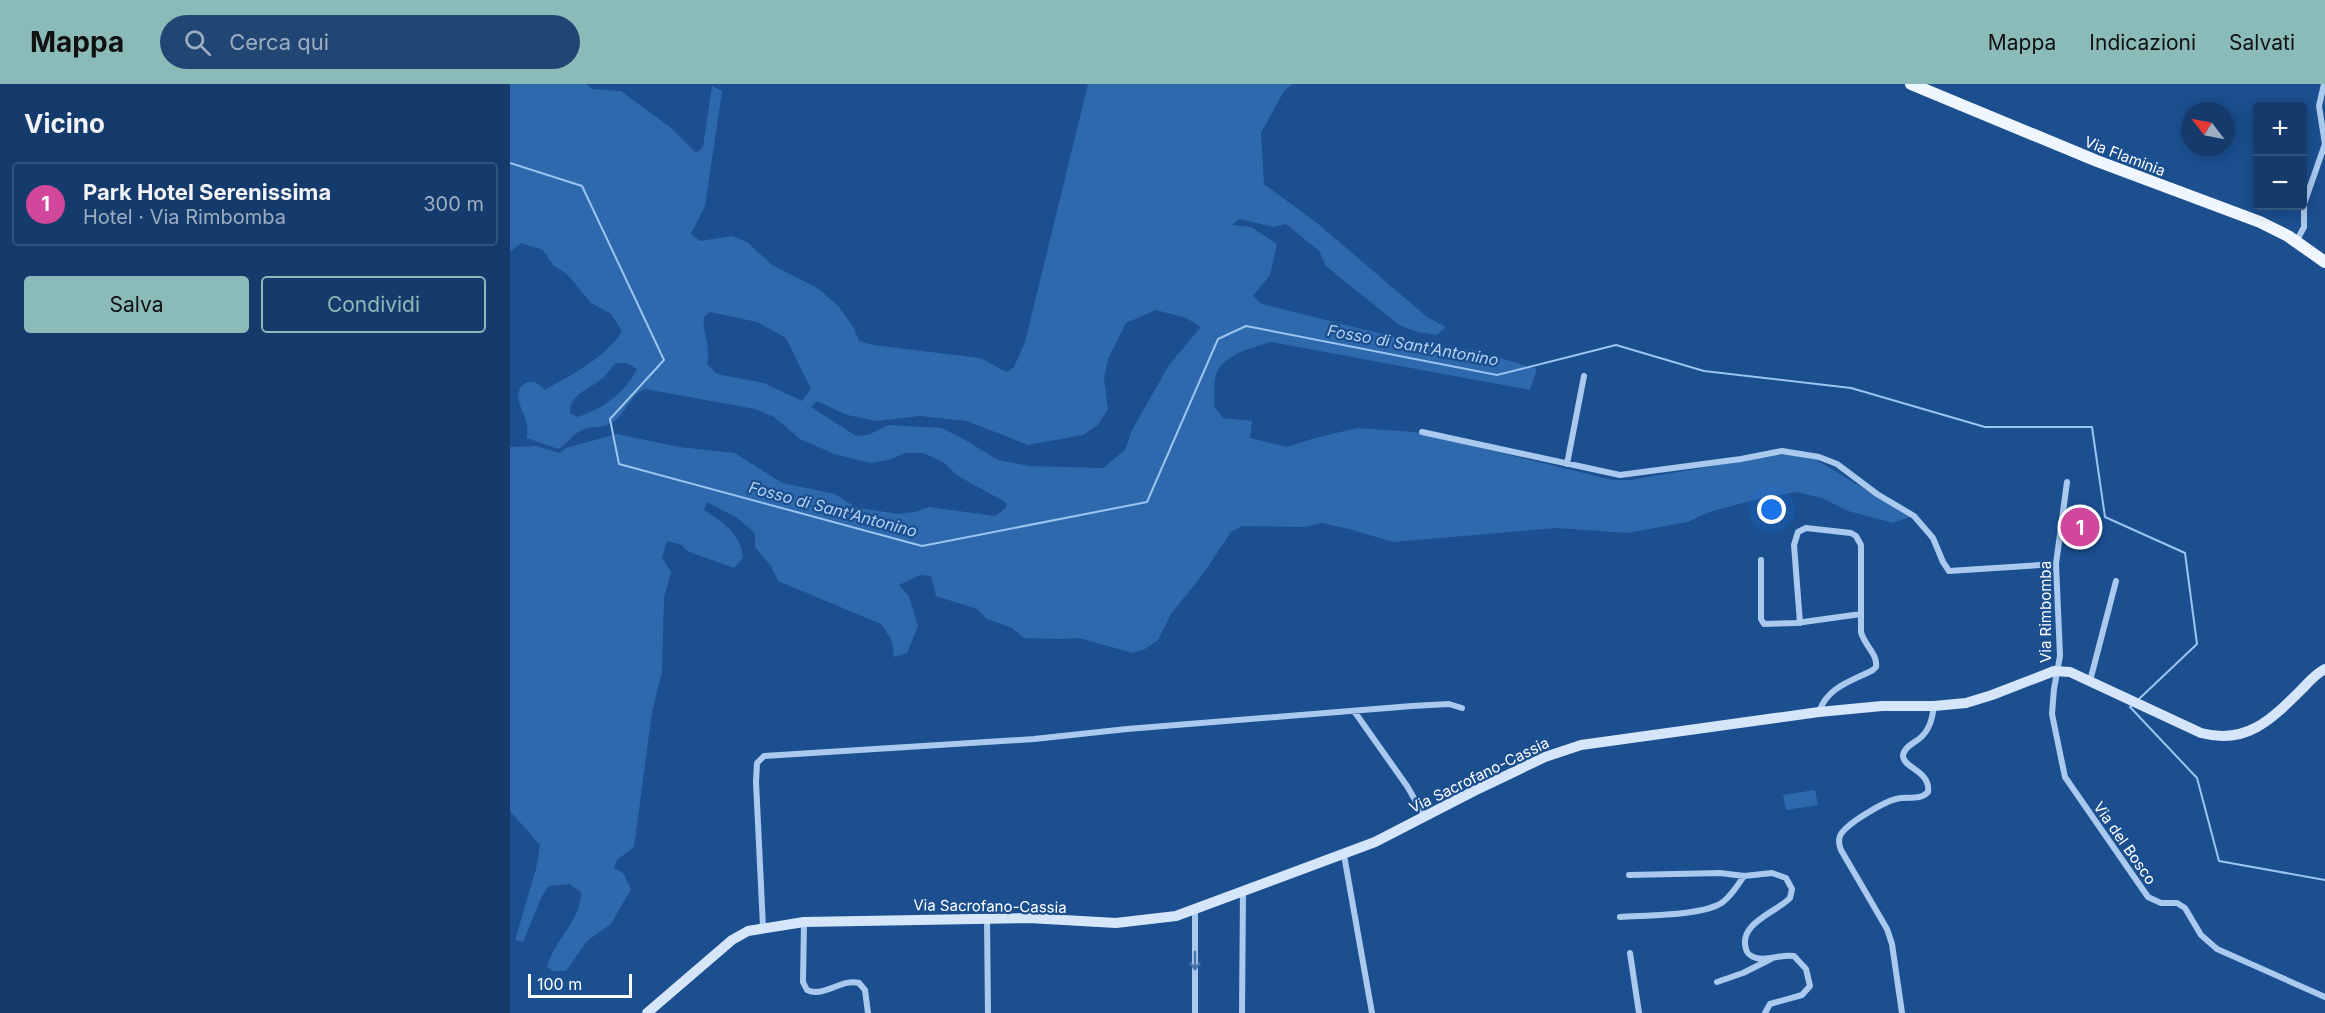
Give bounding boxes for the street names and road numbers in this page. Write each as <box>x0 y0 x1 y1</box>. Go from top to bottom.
street label: Via Flaminia <box>2082 132 2168 180</box>
street label: Via Rimbomba <box>2036 561 2055 663</box>
street label: Via Sacrofano-Cassia <box>1406 733 1552 817</box>
street label: Via del Bosco <box>2089 798 2161 888</box>
street label: Via Sacrofano-Cassia <box>913 895 1067 917</box>

